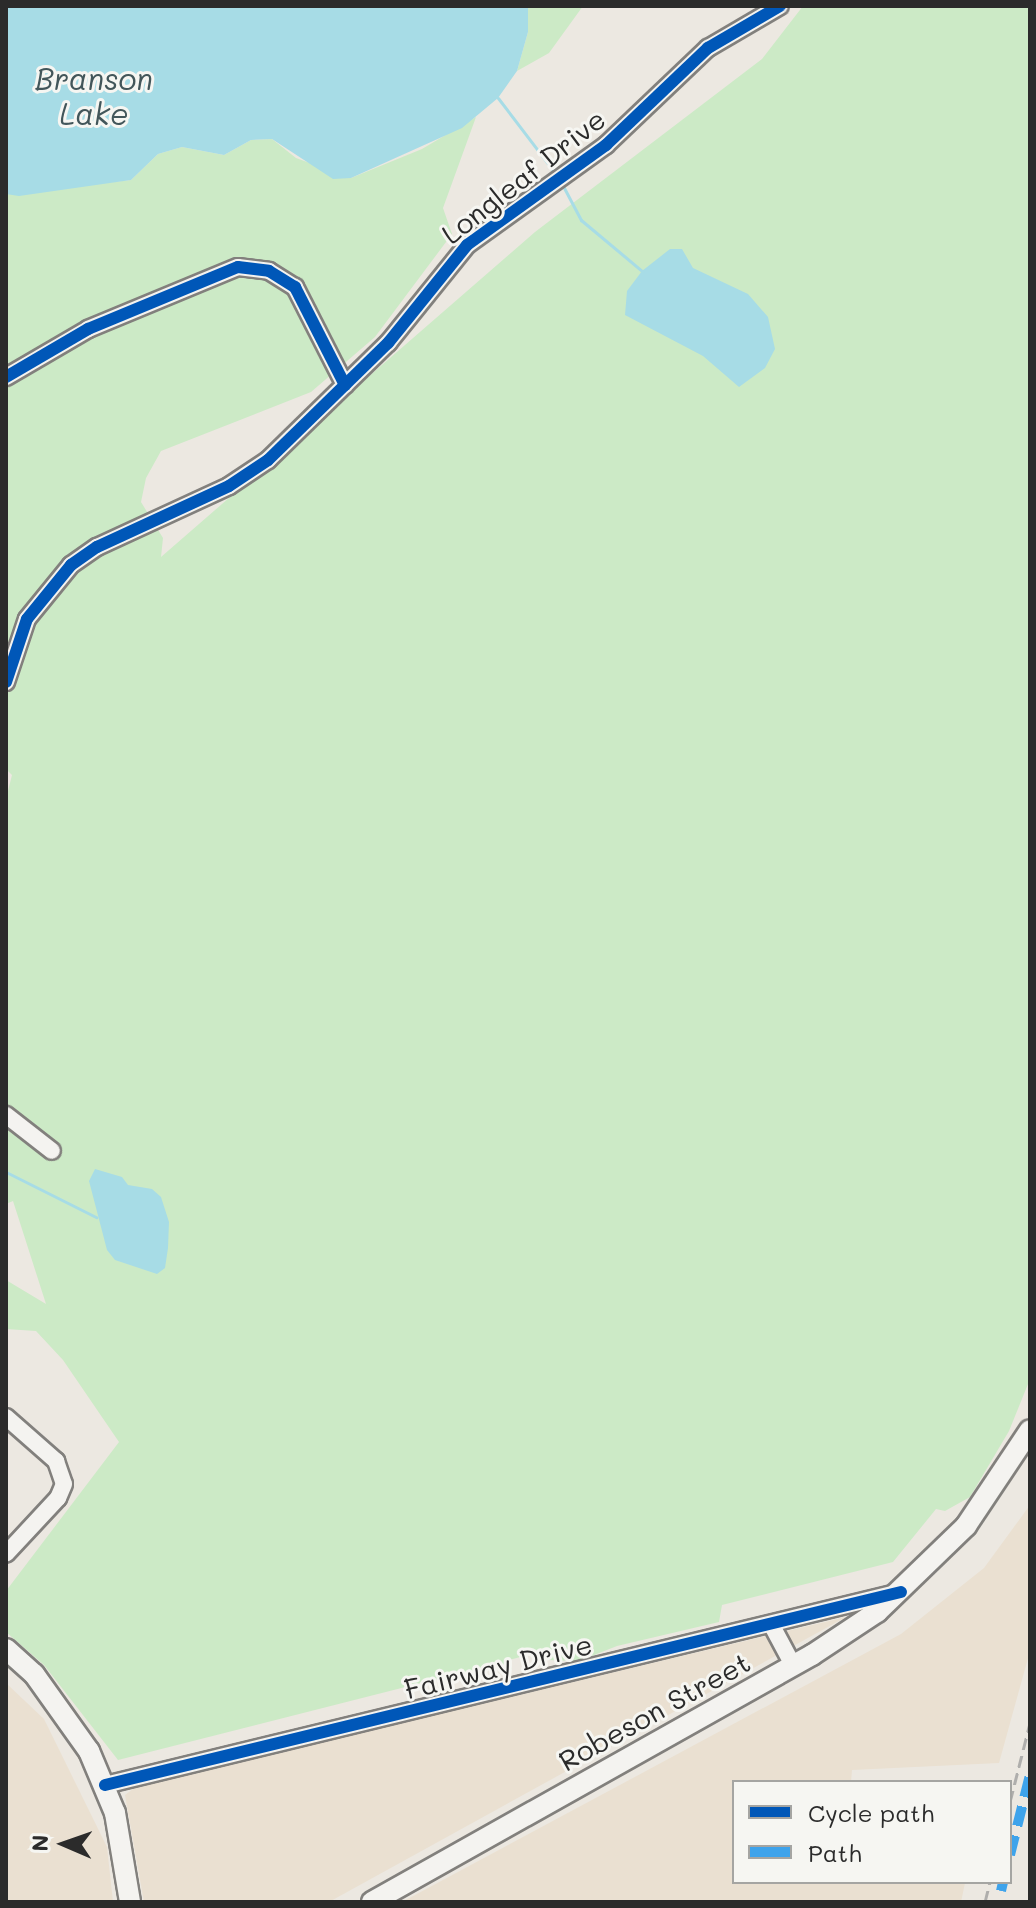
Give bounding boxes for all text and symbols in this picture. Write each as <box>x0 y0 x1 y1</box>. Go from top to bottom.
water label: Branson Lake <box>35 60 153 130</box>
street label: Longleaf Drive <box>434 102 612 250</box>
street label: Fairway Drive <box>401 1626 595 1706</box>
street label: Robeson Street <box>552 1645 756 1777</box>
legend <box>732 1780 1012 1884</box>
text: Cycle path <box>808 1797 934 1828</box>
north arrow <box>24 1804 104 1884</box>
text: N <box>25 1834 54 1852</box>
text: Path <box>808 1837 862 1868</box>

